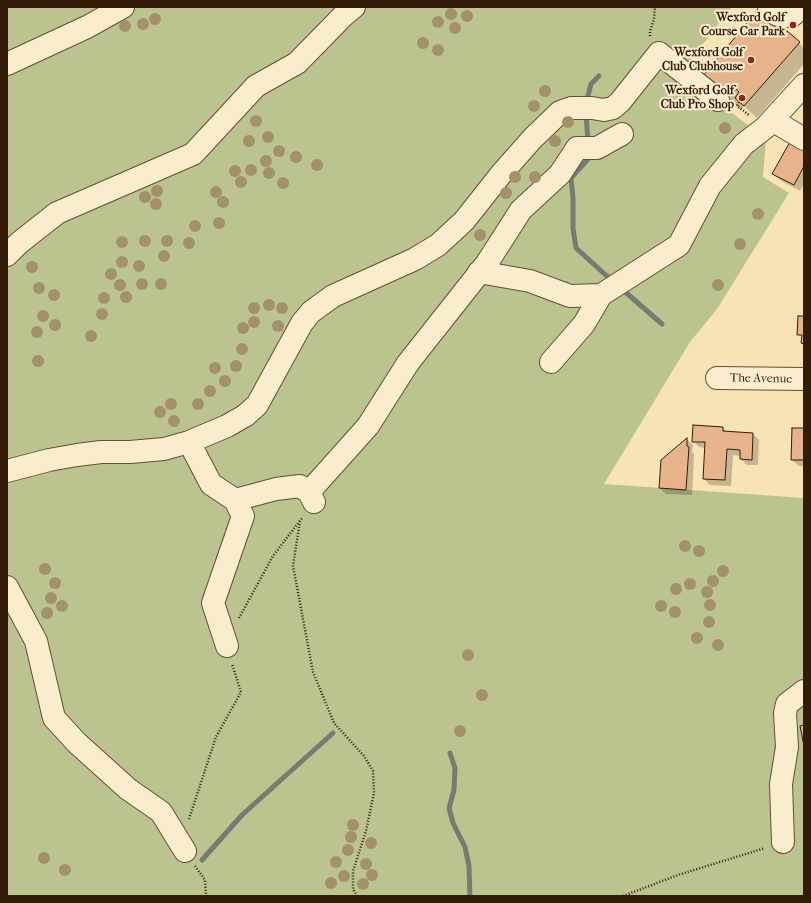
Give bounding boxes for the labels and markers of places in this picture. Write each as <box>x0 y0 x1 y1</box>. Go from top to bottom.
place label: Wexford Golf Course Car Park <box>701 11 785 39</box>
marker: Wexford Golf Course Car Park <box>788 20 798 30</box>
place label: Wexford Golf Club Clubhouse <box>662 46 743 74</box>
marker: Wexford Golf Club Clubhouse <box>746 55 756 65</box>
place label: Wexford Golf Club Pro Shop <box>661 84 734 112</box>
marker: Wexford Golf Club Pro Shop <box>737 93 747 103</box>

